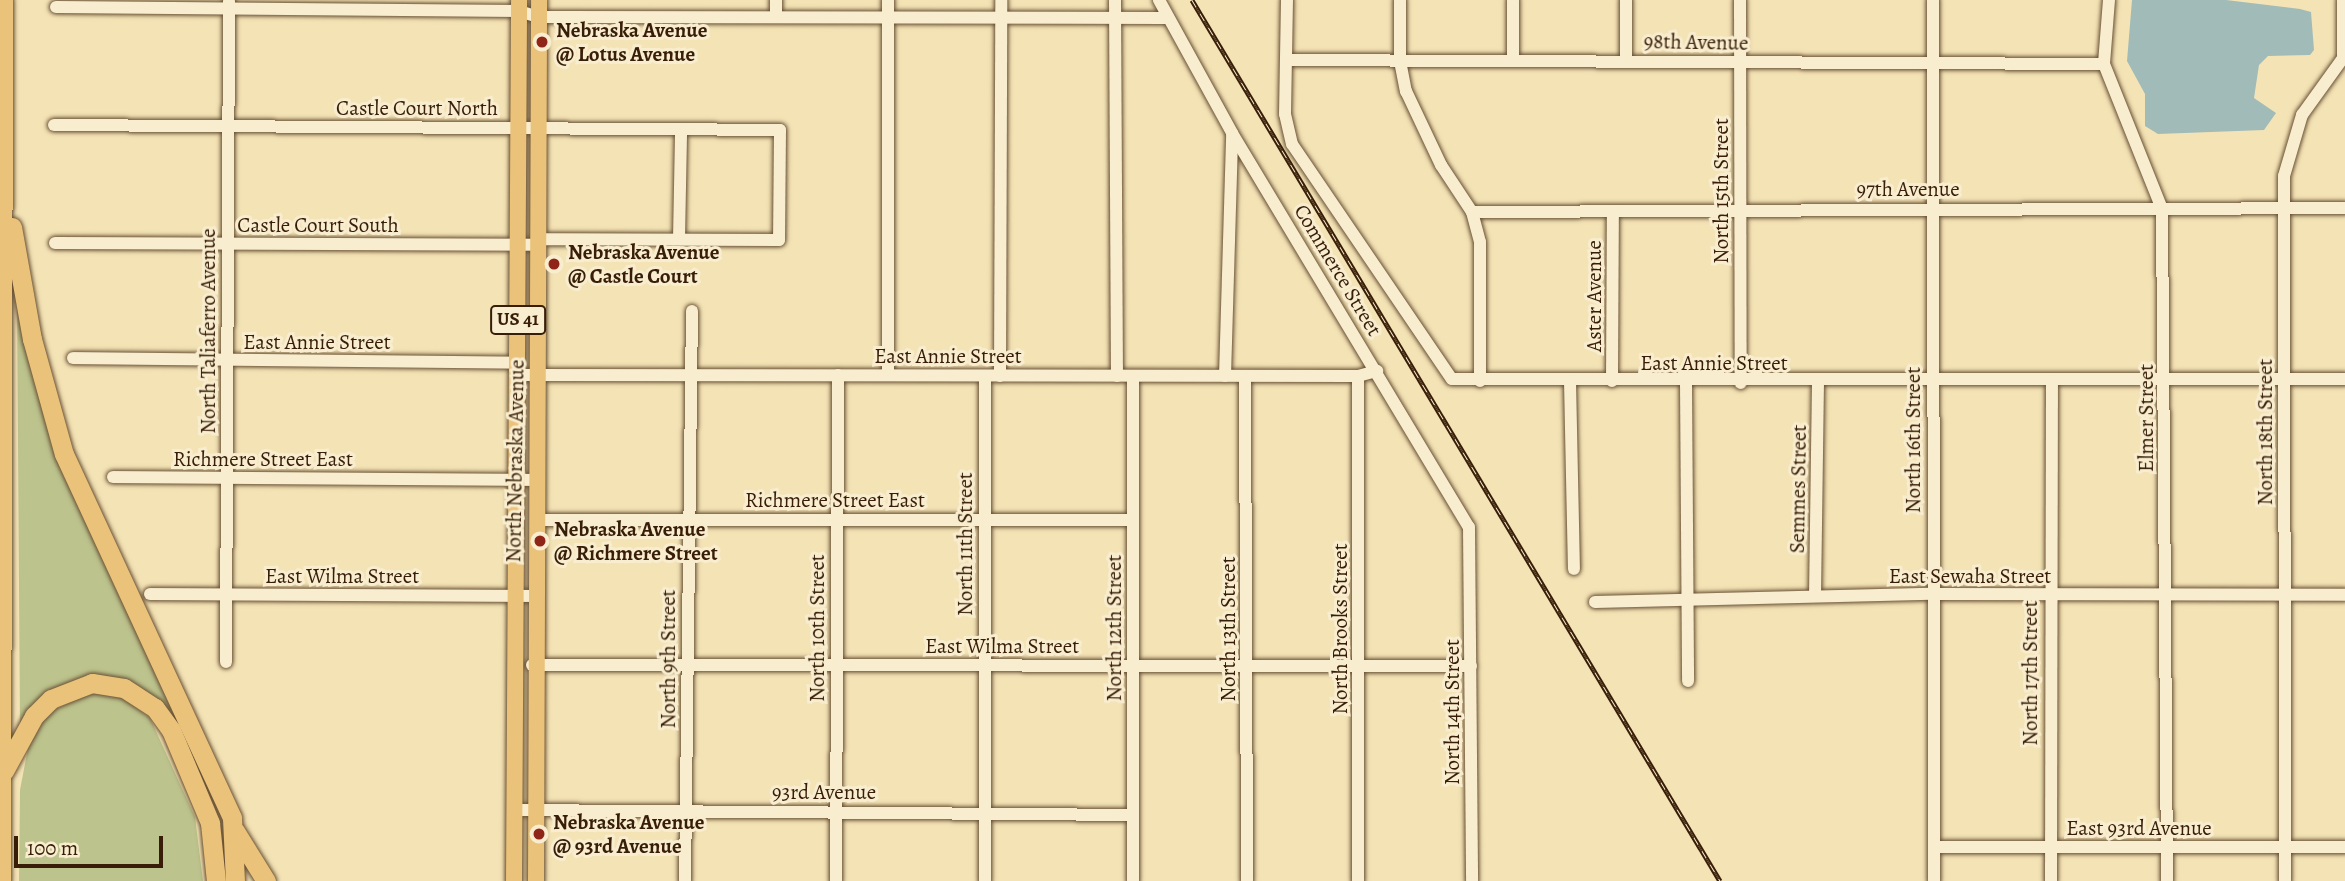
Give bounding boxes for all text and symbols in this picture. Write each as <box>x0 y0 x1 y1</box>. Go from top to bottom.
place label: Nebraska Avenue @ Lotus Avenue <box>556 17 707 67</box>
street label: 98th Avenue <box>1643 28 1749 56</box>
marker: Nebraska Avenue @ Lotus Avenue <box>534 34 550 50</box>
street label: Castle Court North <box>336 95 498 121</box>
street label: North 15th Street <box>1708 118 1734 264</box>
street label: 97th Avenue <box>1856 176 1960 202</box>
street label: Commerce Street <box>1289 200 1387 340</box>
street label: Castle Court South <box>237 212 399 238</box>
street label: North Taliaferro Avenue <box>195 228 221 434</box>
place label: Nebraska Avenue @ Castle Court <box>568 239 719 289</box>
street label: Aster Avenue <box>1581 240 1607 352</box>
marker: Nebraska Avenue @ Castle Court <box>546 256 562 272</box>
road number: US 41 <box>490 304 546 336</box>
street label: East Annie Street <box>243 329 391 355</box>
street label: East Annie Street <box>874 343 1022 369</box>
street label: East Annie Street <box>1640 350 1788 376</box>
street label: North Nebraska Avenue <box>501 359 529 563</box>
street label: North 18th Street <box>2252 359 2278 505</box>
street label: Elmer Street <box>2133 364 2159 472</box>
street label: North 16th Street <box>1900 367 1926 513</box>
street label: Semmes Street <box>1784 424 1812 554</box>
street label: Richmere Street East <box>173 446 353 472</box>
street label: North 11th Street <box>952 472 978 616</box>
street label: Richmere Street East <box>745 487 925 513</box>
place label: Nebraska Avenue @ Richmere Street <box>554 516 718 566</box>
marker: Nebraska Avenue @ Richmere Street <box>532 533 548 549</box>
street label: North Brooks Street <box>1327 543 1353 715</box>
street label: North 10th Street <box>804 554 830 702</box>
street label: North 12th Street <box>1101 555 1127 701</box>
street label: North 13th Street <box>1215 556 1241 702</box>
street label: East Wilma Street <box>265 563 419 589</box>
street label: East Sewaha Street <box>1889 563 2051 589</box>
street label: North 9th Street <box>655 590 681 728</box>
street label: North 17th Street <box>2017 600 2043 746</box>
street label: East Wilma Street <box>925 633 1079 659</box>
street label: North 14th Street <box>1439 639 1465 785</box>
street label: 93rd Avenue <box>772 779 876 805</box>
place label: Nebraska Avenue @ 93rd Avenue <box>553 809 704 859</box>
street label: East 93rd Avenue <box>2066 815 2212 841</box>
scale bar <box>18 822 166 866</box>
marker: Nebraska Avenue @ 93rd Avenue <box>531 826 547 842</box>
text: 100 m <box>27 834 78 862</box>

